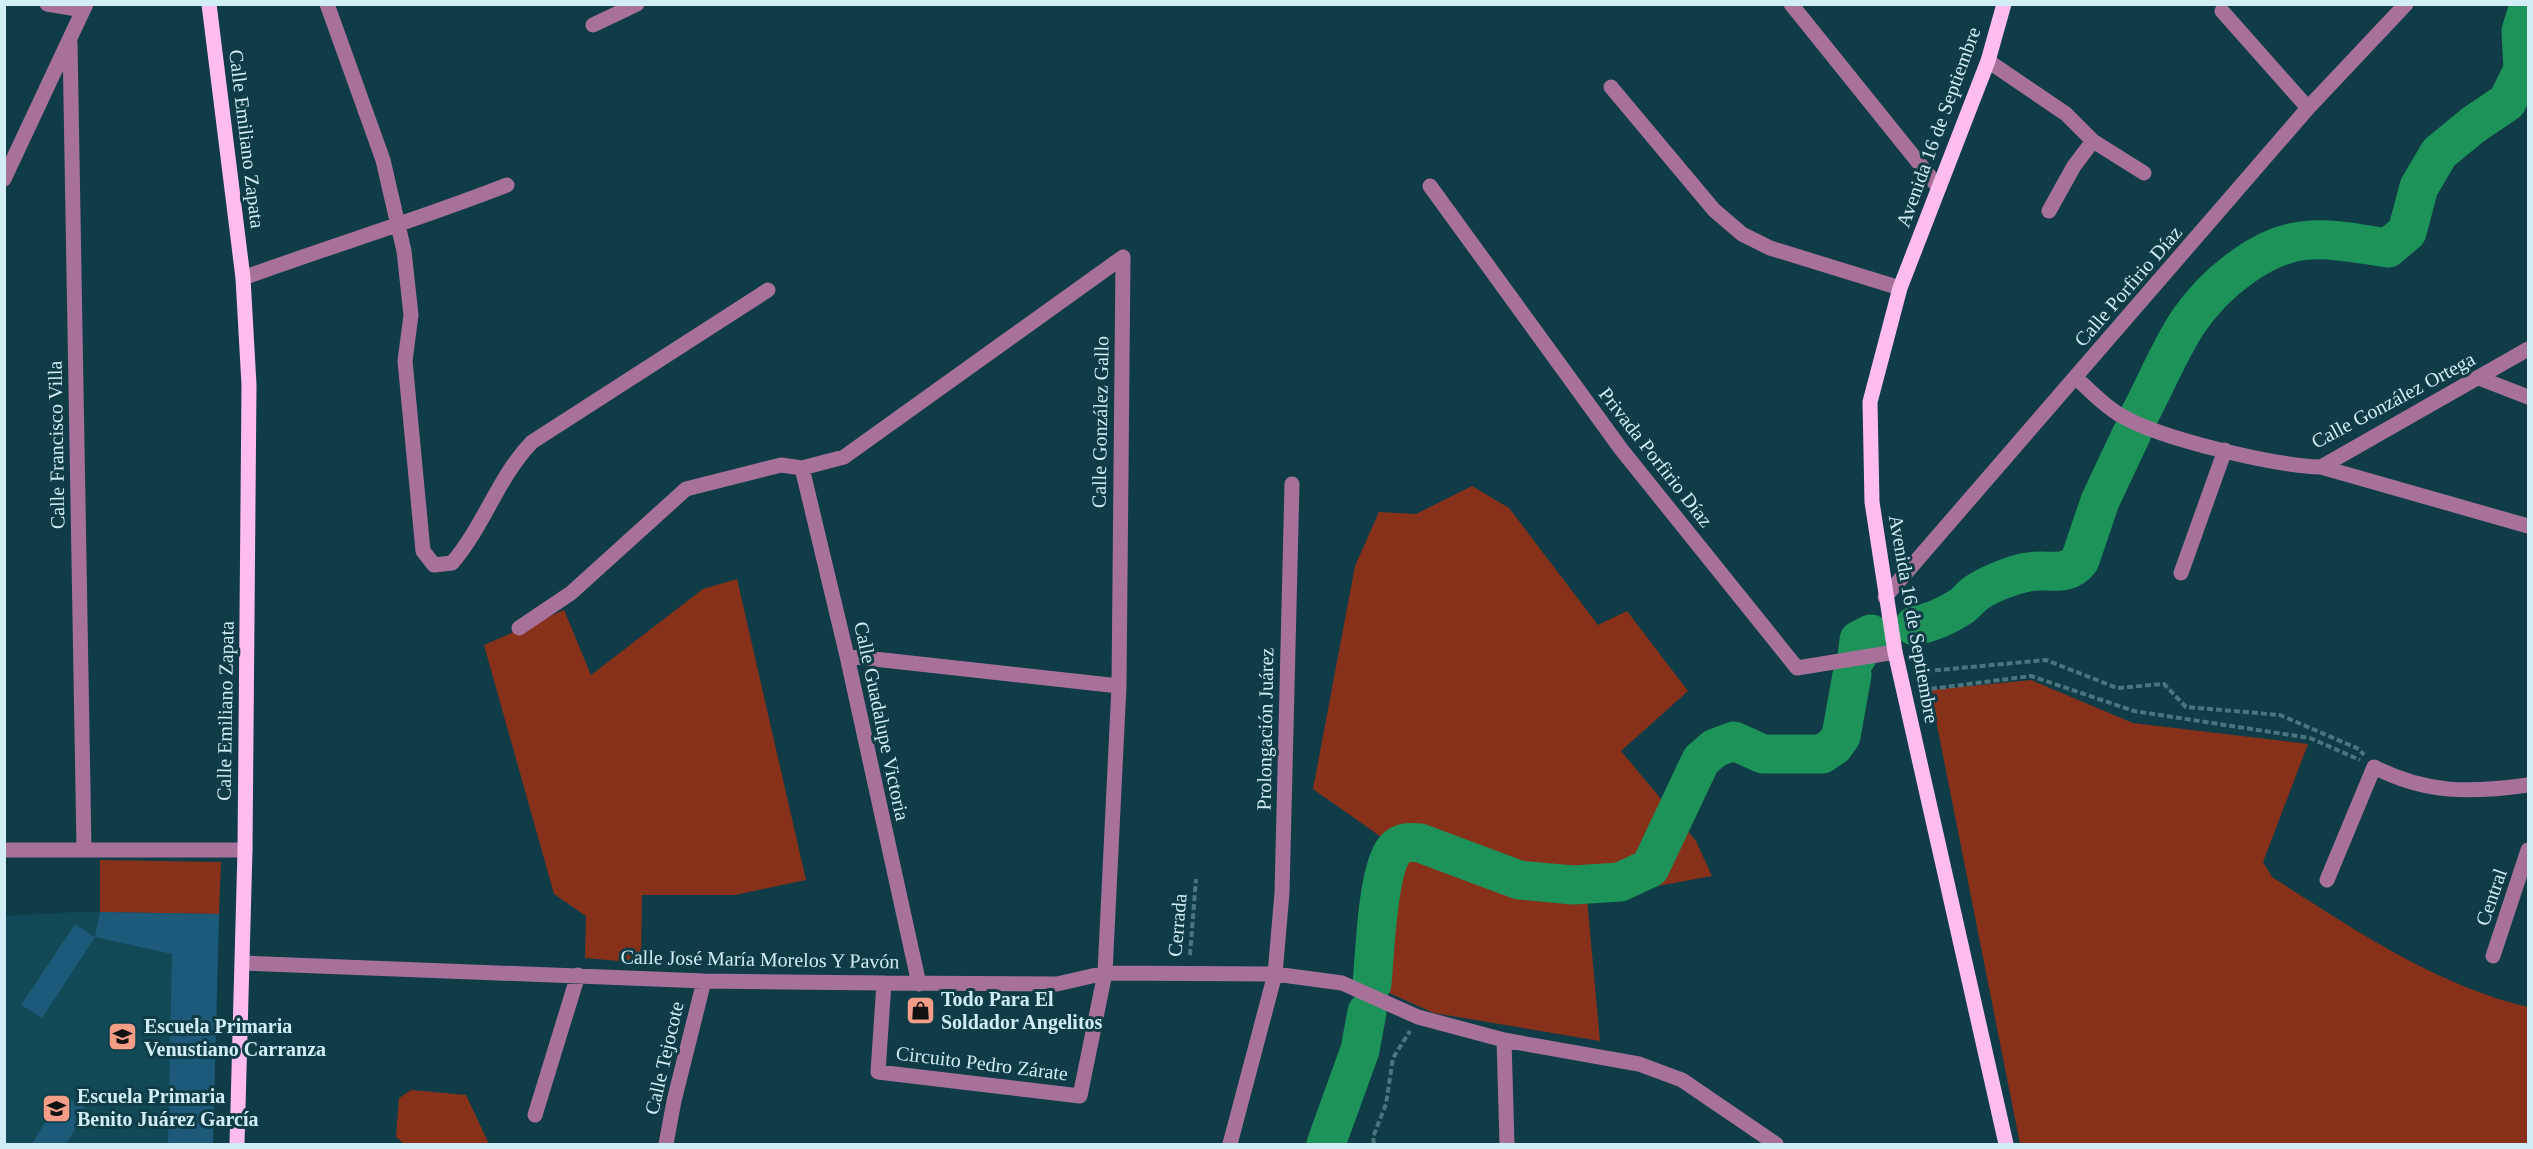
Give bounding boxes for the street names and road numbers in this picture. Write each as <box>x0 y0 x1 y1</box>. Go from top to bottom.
street label: Avenida 16 de Septiembre <box>1892 24 1985 230</box>
street label: Calle Emiliano Zapata <box>224 48 269 230</box>
street label: Calle Porfirio Díaz <box>2070 221 2186 351</box>
street label: Calle González Gallo <box>1087 336 1113 508</box>
street label: Calle González Ortega <box>2307 347 2479 453</box>
street label: Calle Francisco Villa <box>44 361 68 529</box>
street label: Privada Porfirio Díaz <box>1595 383 1717 531</box>
street label: Avenida 16 de Septiembre <box>1884 513 1943 725</box>
street label: Calle Guadalupe Victoria <box>849 620 914 823</box>
street label: Calle Emiliano Zapata <box>212 621 239 801</box>
street label: Prolongación Juárez <box>1253 647 1278 811</box>
street label: Central <box>2471 865 2511 928</box>
street label: Cerrada <box>1163 892 1191 957</box>
street label: Calle José María Morelos Y Pavón <box>620 946 900 972</box>
street label: Calle Tejocote <box>640 999 689 1117</box>
street label: Circuito Pedro Zárate <box>895 1042 1069 1084</box>

